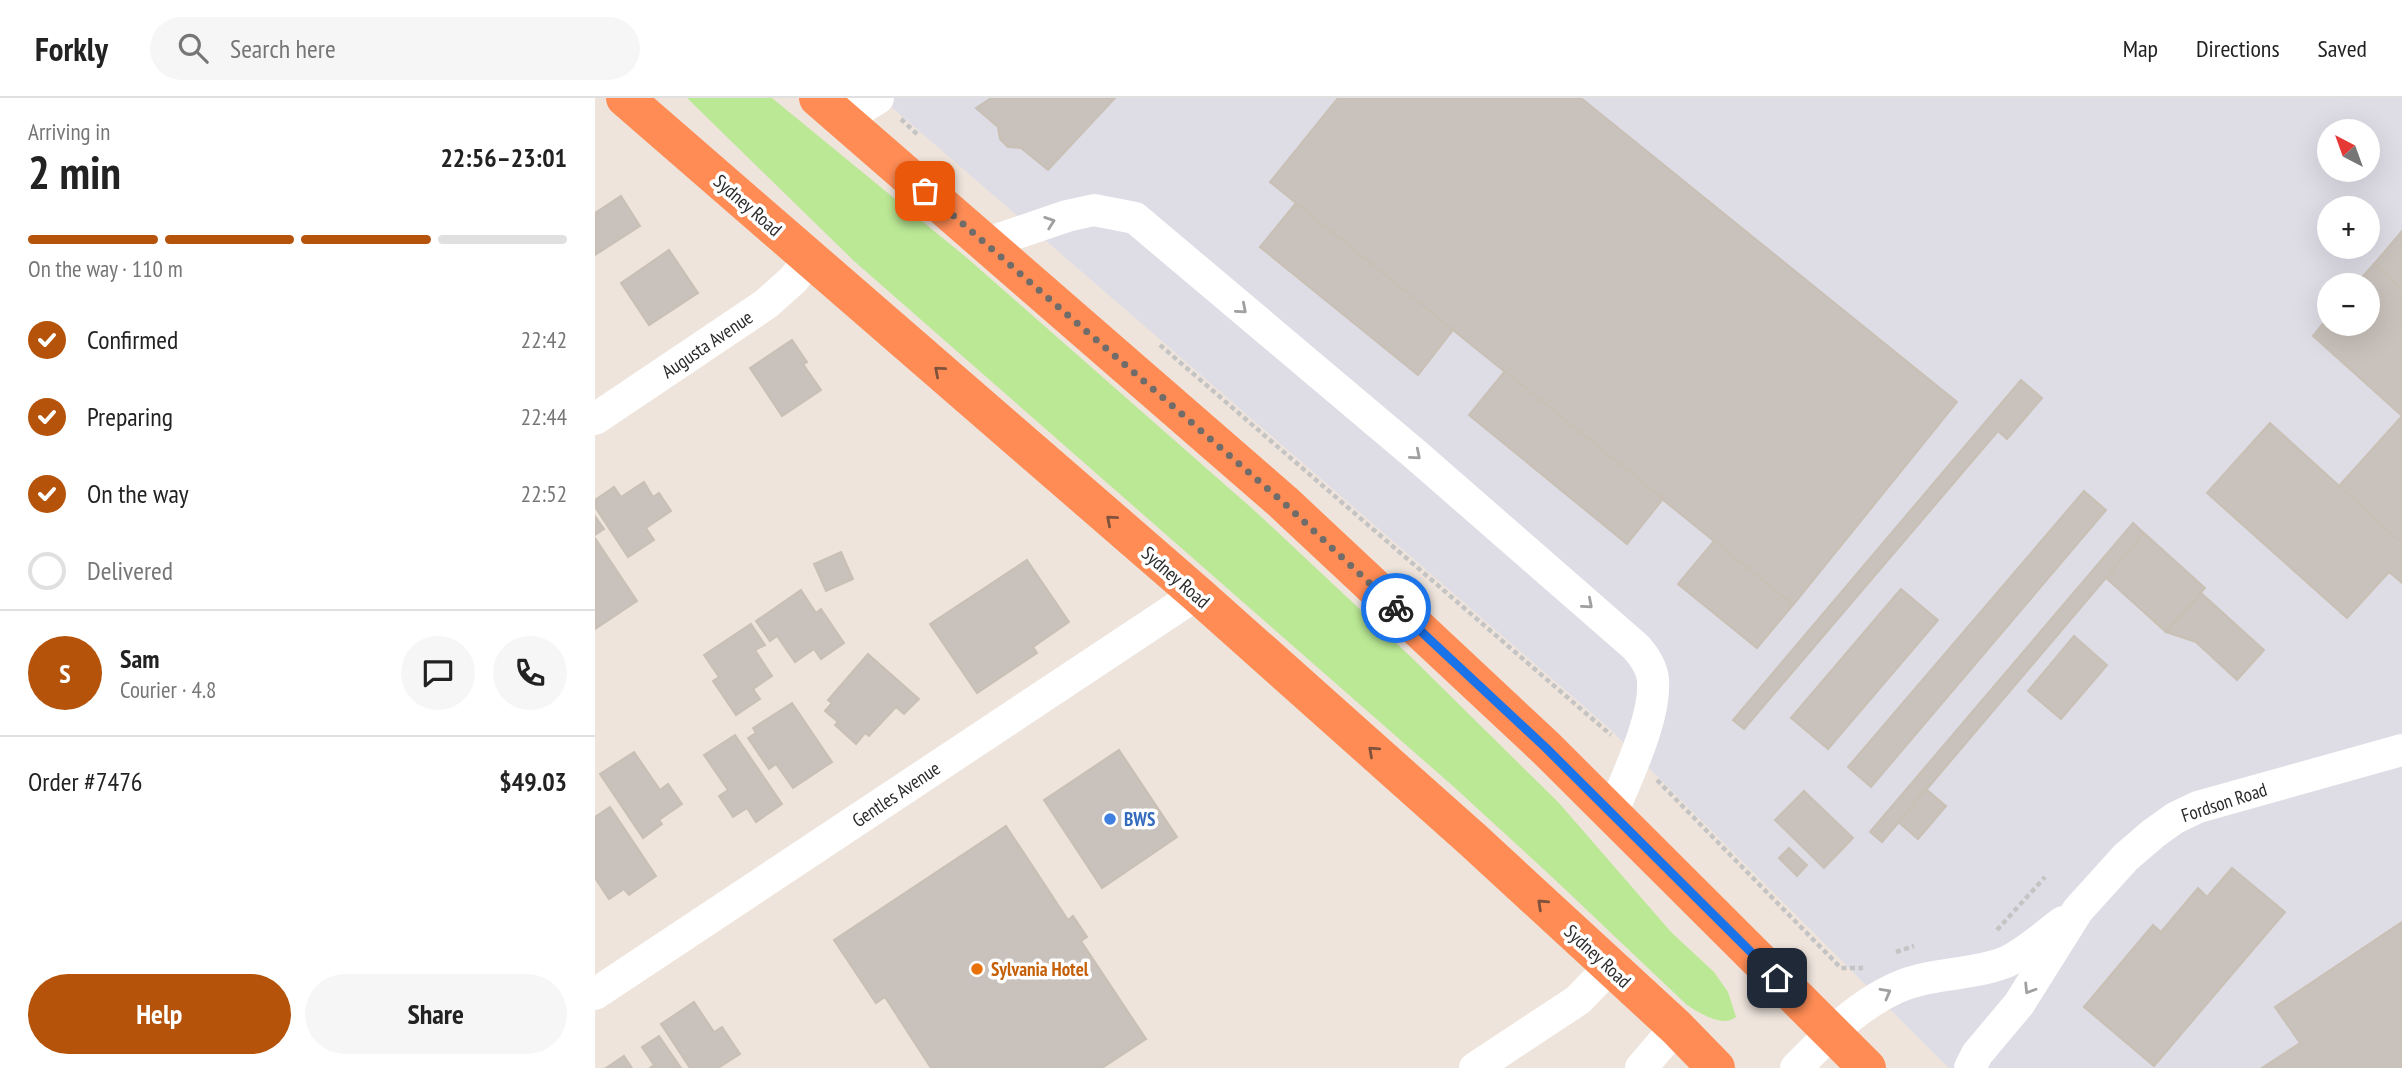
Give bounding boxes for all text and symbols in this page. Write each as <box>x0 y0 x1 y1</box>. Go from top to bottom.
search box <box>150 17 640 80</box>
text: Forkly <box>35 27 108 70</box>
icon: search <box>174 29 212 67</box>
text: Search here <box>230 32 336 65</box>
text: Map <box>2123 33 2158 64</box>
text: Directions <box>2196 33 2280 64</box>
text: Saved <box>2318 33 2367 64</box>
text: Arriving in <box>28 117 110 146</box>
north arrow <box>2317 119 2380 182</box>
map controls <box>2317 119 2380 336</box>
text: 22:56–23:01 <box>440 141 567 174</box>
text: 2 min <box>28 142 121 202</box>
pin <box>895 161 955 221</box>
street label: Sydney Road <box>709 169 787 241</box>
icon: bag <box>906 172 944 210</box>
button: + <box>2317 196 2380 259</box>
one-way arrow <box>1044 216 1056 230</box>
text: On the way · 110 m <box>28 254 183 283</box>
button: − <box>2317 273 2380 336</box>
one-way arrow <box>1233 301 1246 313</box>
street label: Augusta Avenue <box>657 305 757 383</box>
icon: check <box>28 321 66 359</box>
text: Confirmed <box>87 323 178 356</box>
text: 22:42 <box>521 325 567 354</box>
one-way arrow <box>934 367 947 379</box>
icon: check <box>28 398 66 436</box>
text: Preparing <box>87 400 173 433</box>
text: 22:44 <box>521 402 567 431</box>
one-way arrow <box>1407 447 1420 459</box>
icon: check <box>28 475 66 513</box>
text: On the way <box>87 477 189 510</box>
text: 22:52 <box>521 479 567 508</box>
one-way arrow <box>1106 516 1119 528</box>
street label: Sydney Road <box>1137 541 1215 613</box>
text: Delivered <box>87 554 173 587</box>
courier <box>1361 573 1431 643</box>
icon: bike <box>1377 589 1415 627</box>
one-way arrow <box>1579 596 1592 608</box>
button: chat <box>401 636 475 710</box>
button: phone <box>493 636 567 710</box>
text: Sam <box>120 642 159 675</box>
text: S <box>59 657 71 690</box>
text: Courier · 4.8 <box>120 675 216 704</box>
one-way arrow <box>1368 747 1381 759</box>
street label: Gentles Avenue <box>847 756 945 832</box>
text: Order #7476 <box>28 765 143 798</box>
text: $49.03 <box>499 765 567 798</box>
street label: Fordson Road <box>2178 777 2270 827</box>
place label: BWS <box>1124 807 1155 831</box>
marker: BWS <box>1102 811 1118 827</box>
one-way arrow <box>1537 899 1550 912</box>
street label: Sydney Road <box>1560 919 1636 993</box>
pin <box>1747 948 1807 1008</box>
place label: Sylvania Hotel <box>991 957 1089 981</box>
icon: home <box>1758 959 1796 997</box>
marker: Sylvania Hotel <box>969 961 985 977</box>
button: Help <box>28 974 291 1054</box>
button: Share <box>305 974 567 1054</box>
one-way arrow <box>2024 981 2037 994</box>
one-way arrow <box>1879 988 1892 1001</box>

